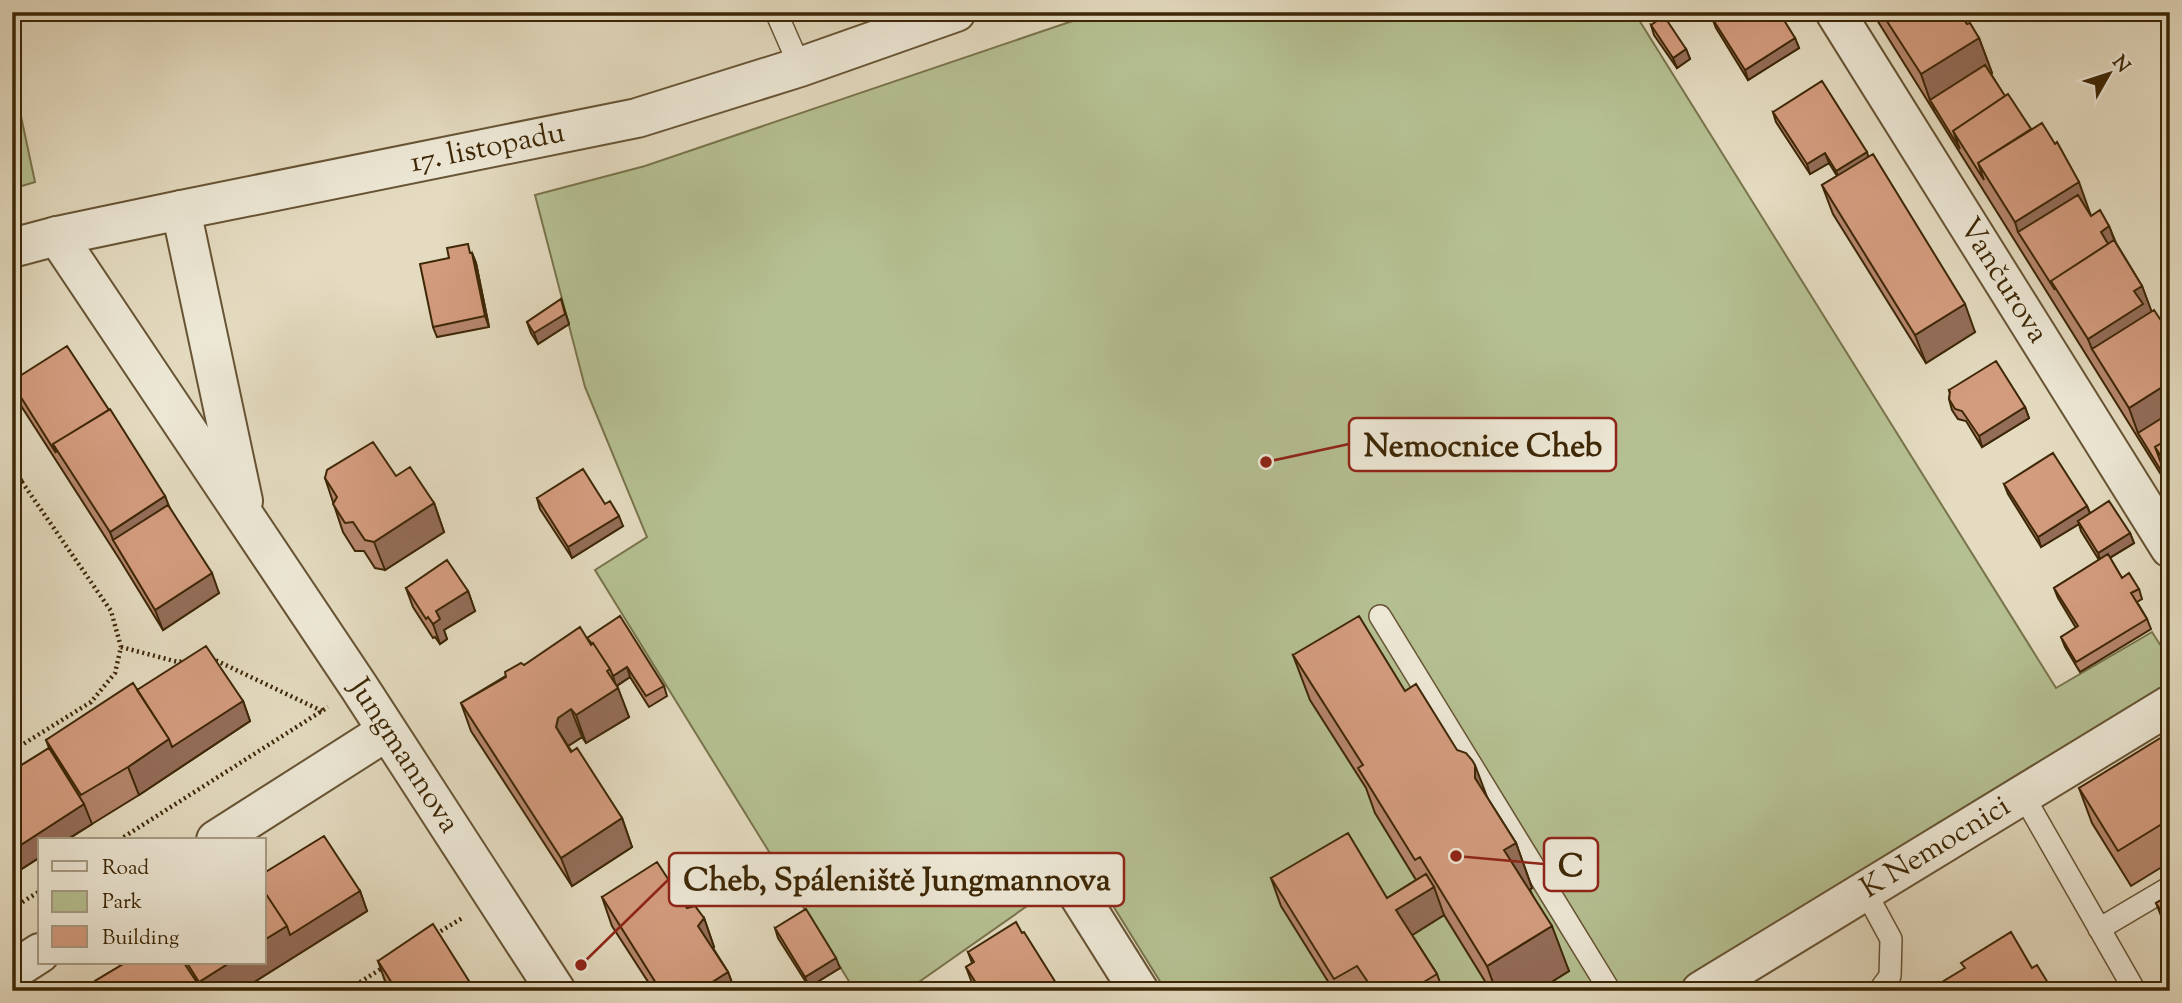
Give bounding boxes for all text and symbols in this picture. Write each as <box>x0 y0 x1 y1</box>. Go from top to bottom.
north arrow <box>2074 38 2144 108</box>
text: N <box>2105 50 2136 79</box>
street label: 17. listopadu <box>406 112 569 185</box>
street label: Vančurova <box>1947 210 2059 352</box>
callout: Nemocnice Cheb <box>1349 418 1616 471</box>
text: Nemocnice Cheb <box>1364 425 1602 471</box>
street label: Jungmannova <box>337 668 470 842</box>
street label: K Nemocnici <box>1853 786 2019 910</box>
legend <box>38 838 266 964</box>
callout: C <box>1544 838 1598 891</box>
text: C <box>1558 845 1584 891</box>
callout: Cheb, Spáleniště Jungmannova <box>669 853 1124 906</box>
text: Road <box>102 854 149 884</box>
text: Cheb, Spáleniště Jungmannova <box>683 859 1111 905</box>
text: Park <box>102 888 143 918</box>
text: Building <box>102 924 179 954</box>

